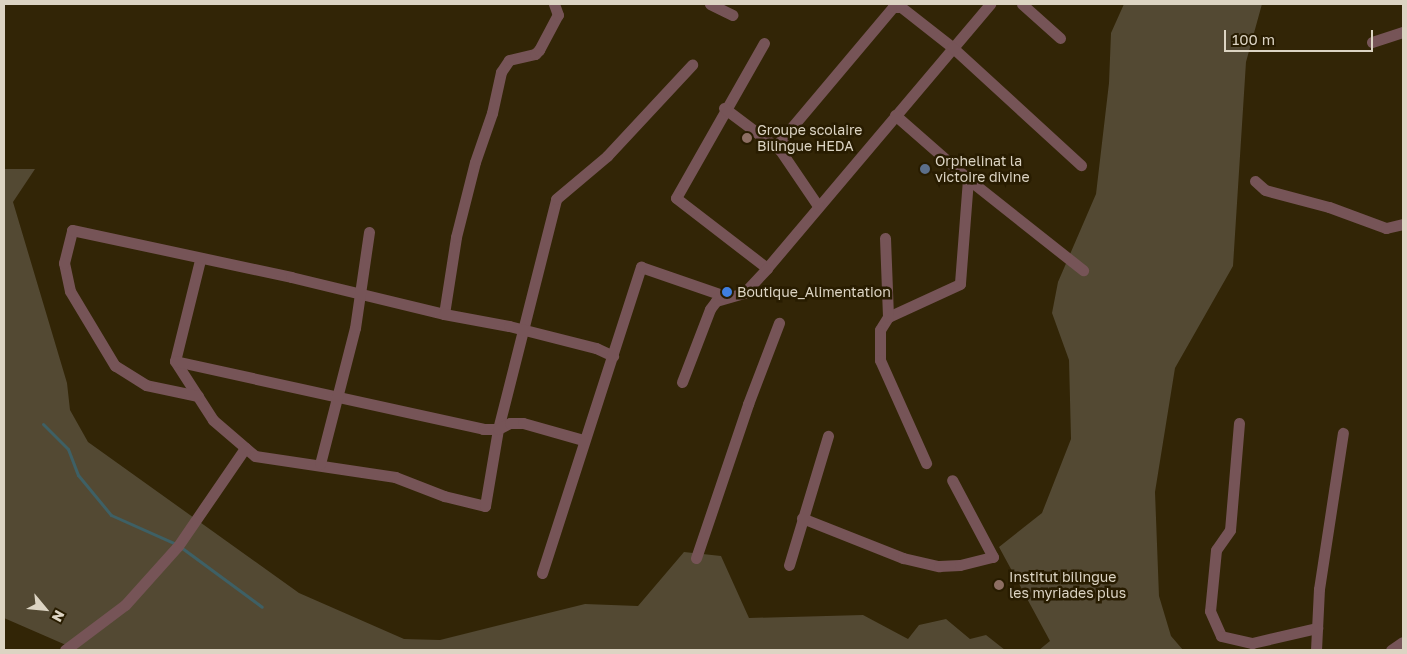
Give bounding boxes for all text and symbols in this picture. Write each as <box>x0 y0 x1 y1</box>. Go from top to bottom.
scale bar <box>1227 20 1376 52</box>
text: 100 m <box>1232 30 1275 48</box>
place label: Groupe scolaire Bilingue HEDA <box>757 122 862 154</box>
marker: Groupe scolaire Bilingue HEDA <box>741 132 753 144</box>
place label: Orphelinat la victoire divine <box>935 153 1030 186</box>
marker: Orphelinat la victoire divine <box>919 163 931 175</box>
place label: Boutique_Alimentation <box>737 284 891 300</box>
marker: Boutique_Alimentation <box>721 286 733 298</box>
place label: Institut bilingue les myriades plus <box>1009 569 1126 602</box>
marker: Institut bilingue les myriades plus <box>993 579 1005 591</box>
north arrow <box>20 584 70 634</box>
text: N <box>49 608 69 625</box>

